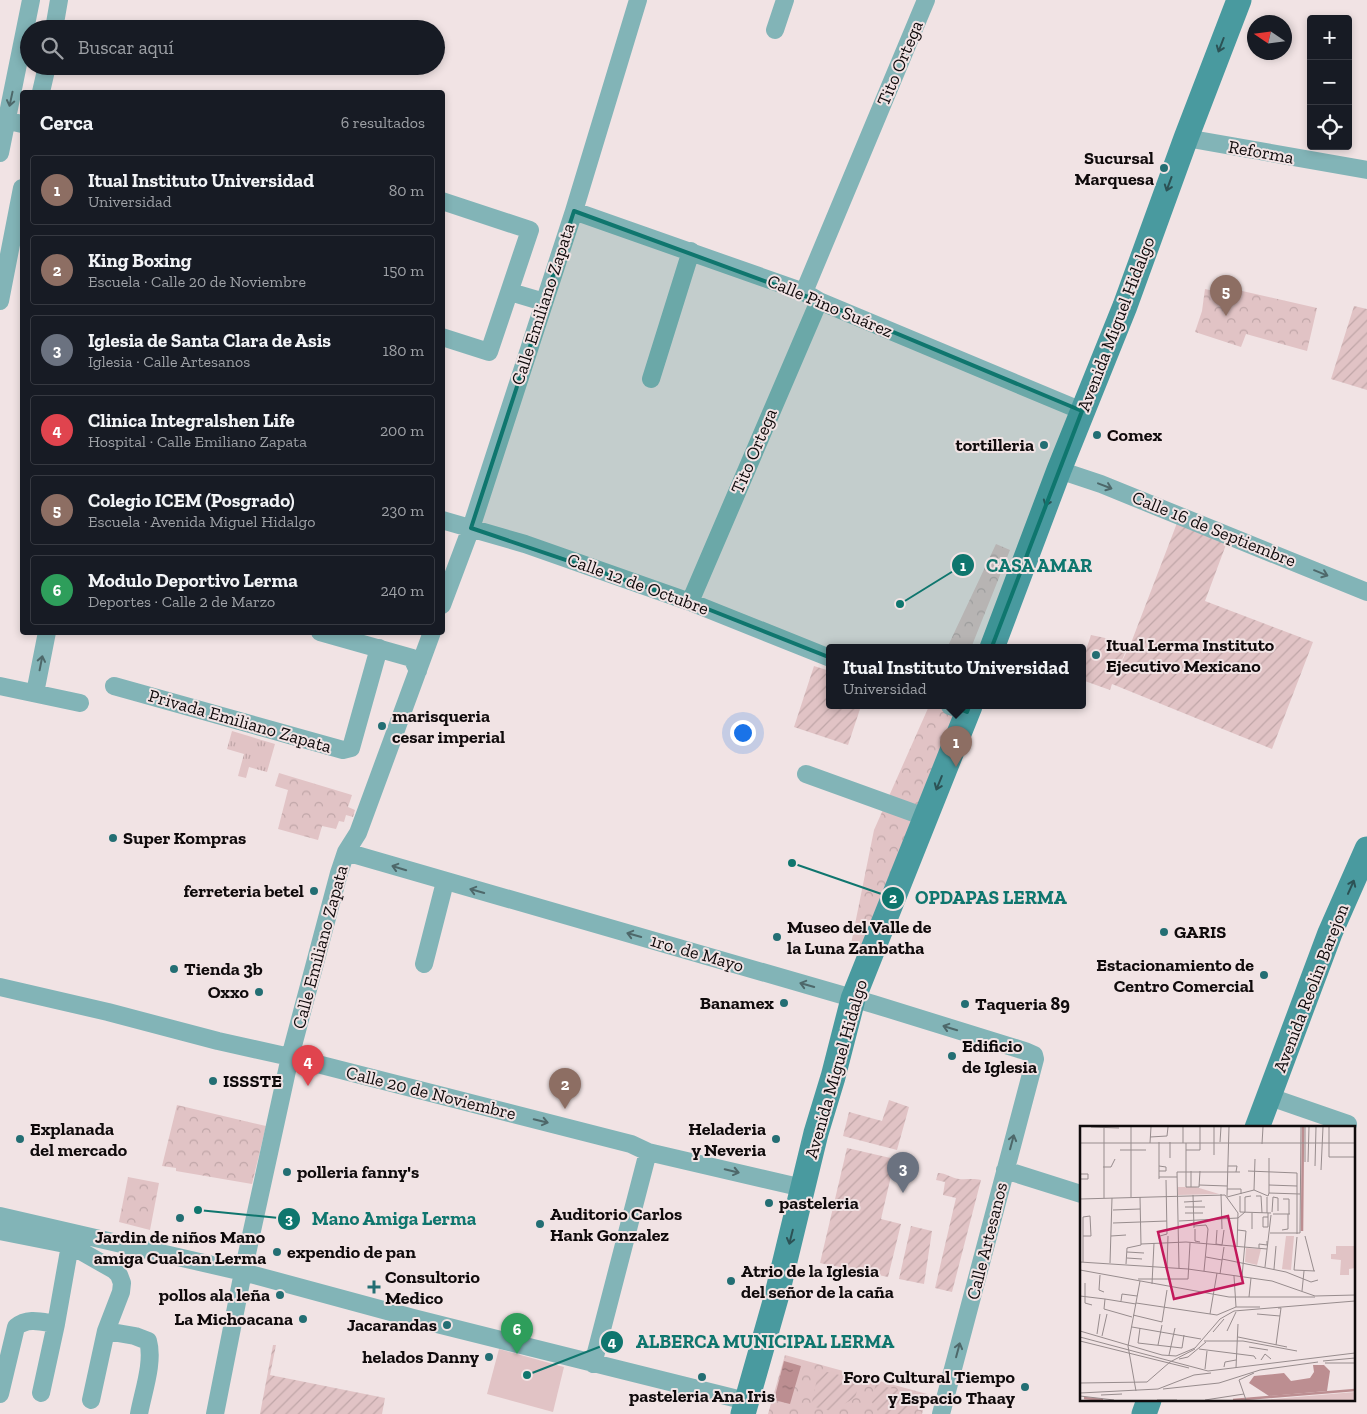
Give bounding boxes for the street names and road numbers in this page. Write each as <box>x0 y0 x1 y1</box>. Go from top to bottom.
street label: Tito Ortega <box>872 17 928 109</box>
street label: Reforma <box>1227 135 1296 169</box>
street label: Calle Emiliano Zapata <box>506 220 580 388</box>
street label: Avenida Miguel Hidalgo <box>1072 233 1160 415</box>
street label: Calle Pino Suárez <box>764 270 896 342</box>
street label: Tito Ortega <box>726 405 782 497</box>
street label: Calle 16 de Septiembre <box>1129 486 1299 572</box>
street label: Calle 12 de Octubre <box>564 548 712 620</box>
street label: Privada Emiliano Zapata <box>146 684 334 758</box>
street label: Calle Emiliano Zapata <box>288 862 353 1031</box>
street label: Avenida Reolin Barejon <box>1269 900 1354 1075</box>
street label: 1ro. de Mayo <box>648 929 746 977</box>
street label: Avenida Miguel Hidalgo <box>800 977 872 1161</box>
street label: Calle 20 de Noviembre <box>344 1061 518 1125</box>
street label: Calle Artesanos <box>962 1180 1012 1302</box>

